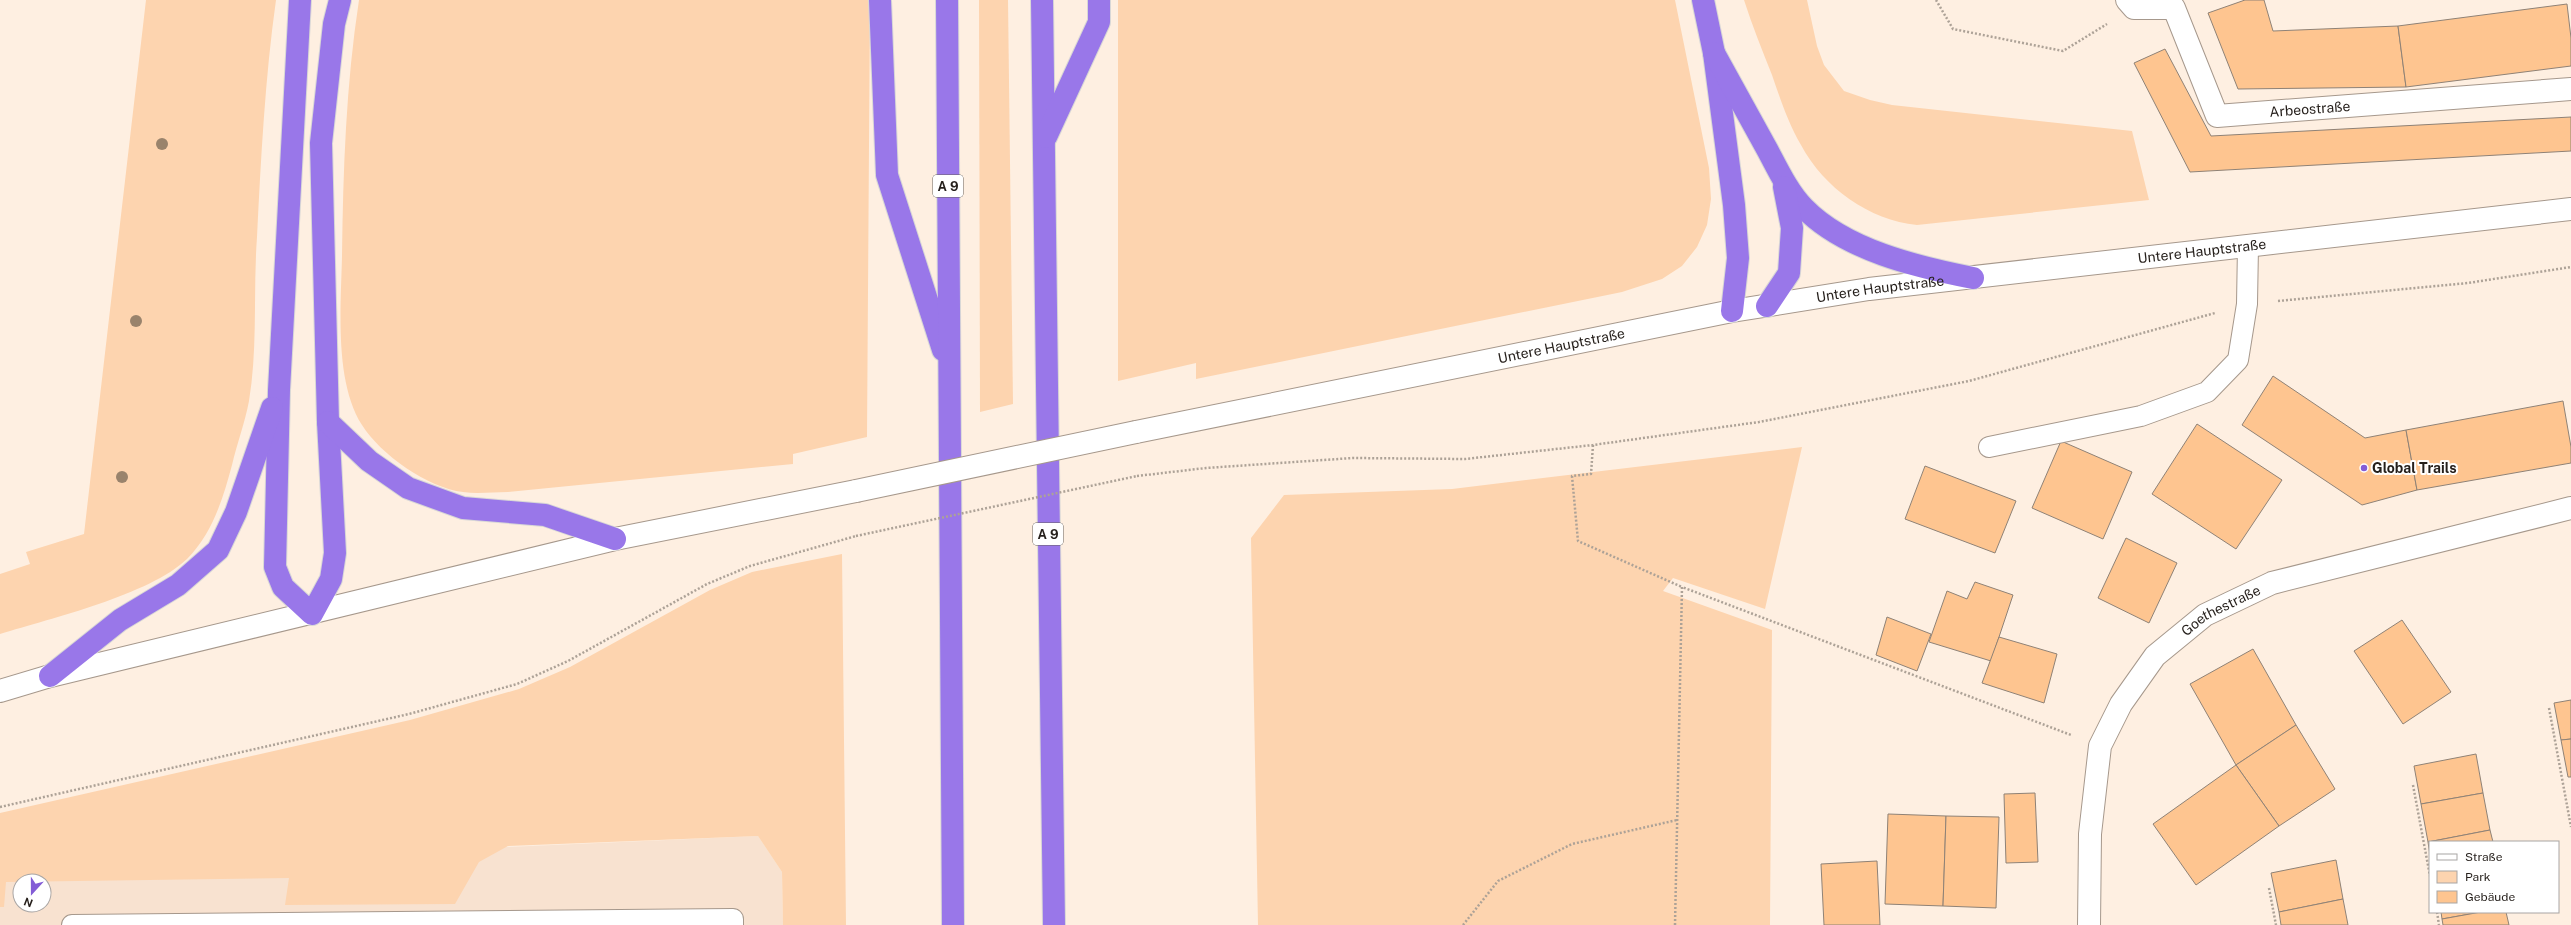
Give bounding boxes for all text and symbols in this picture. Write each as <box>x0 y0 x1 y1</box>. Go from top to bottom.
street label: Arbeostraße <box>2269 98 2351 120</box>
road number: A 9 <box>933 175 963 197</box>
street label: Untere Hauptstraße <box>2137 236 2267 266</box>
street label: Untere Hauptstraße <box>1815 272 1945 305</box>
street label: Untere Hauptstraße <box>1496 325 1626 366</box>
place label: Global Trails <box>2372 460 2457 476</box>
marker: Global Trails <box>2359 463 2369 473</box>
road number: A 9 <box>1033 523 1063 545</box>
street label: Goethestraße <box>2178 582 2263 639</box>
legend <box>2429 841 2559 913</box>
text: Straße <box>2465 850 2503 864</box>
text: Park <box>2465 870 2491 884</box>
north arrow <box>12 873 52 913</box>
text: Gebäude <box>2465 890 2515 904</box>
text: N <box>22 895 35 909</box>

